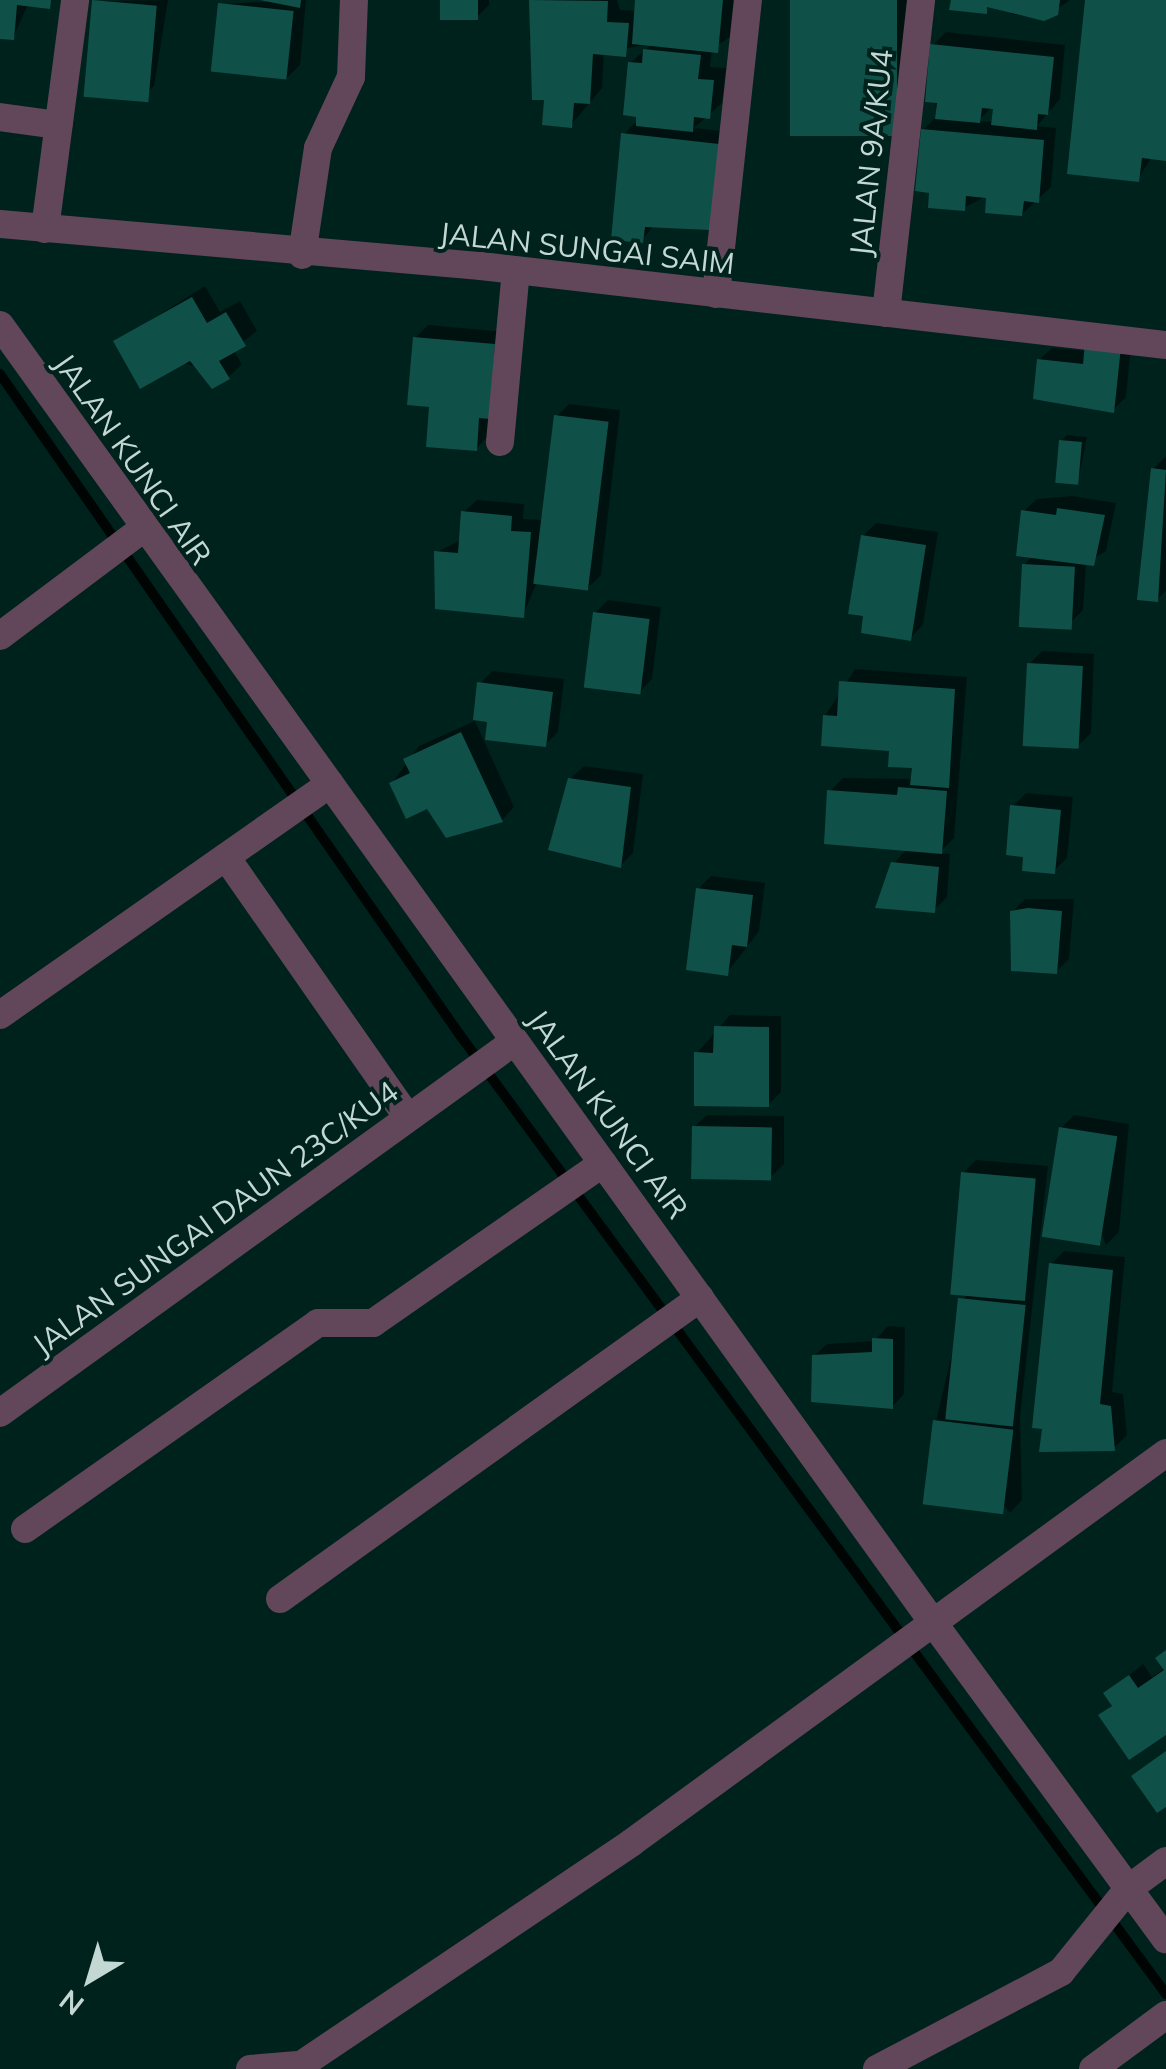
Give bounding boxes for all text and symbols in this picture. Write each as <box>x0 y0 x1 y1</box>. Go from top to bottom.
street label: JALAN 9A/KU4 <box>842 48 900 258</box>
street label: JALAN SUNGAI SAIM <box>438 215 736 281</box>
street label: JALAN KUNCI AIR <box>47 346 219 572</box>
street label: JALAN KUNCI AIR <box>520 1002 696 1226</box>
street label: JALAN SUNGAI DAUN 23C/KU4 <box>25 1073 405 1363</box>
north arrow <box>40 1929 140 2029</box>
text: N <box>52 1983 90 2023</box>

